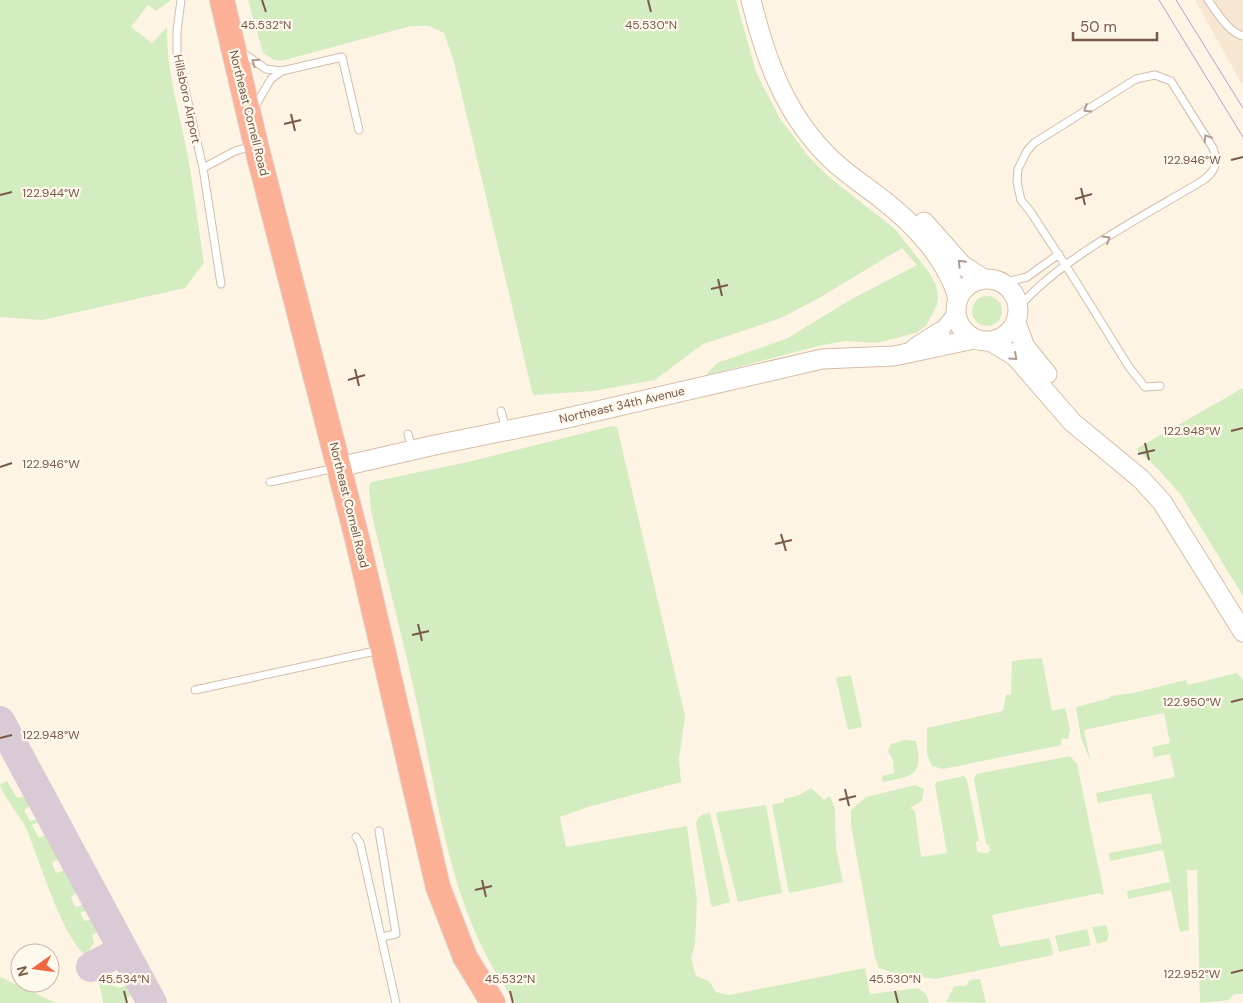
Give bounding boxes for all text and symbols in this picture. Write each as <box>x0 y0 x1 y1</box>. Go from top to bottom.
scale bar <box>1073 10 1157 42</box>
text: 45.532°N <box>241 17 291 33</box>
text: 45.530°N <box>625 17 677 33</box>
text: 50 m <box>1080 17 1117 37</box>
street label: Northeast Cornell Road <box>226 49 272 177</box>
street label: Hillsboro Airport <box>170 53 204 145</box>
one-way arrow <box>252 59 261 68</box>
one-way arrow <box>1083 103 1092 113</box>
one-way arrow <box>1204 134 1214 143</box>
text: 122.946°W <box>1163 152 1221 168</box>
text: 122.944°W <box>22 185 80 201</box>
one-way arrow <box>1102 235 1111 245</box>
one-way arrow <box>958 260 967 269</box>
one-way arrow <box>1009 351 1018 360</box>
street label: Northeast 34th Avenue <box>558 383 687 427</box>
text: 122.948°W <box>1163 423 1221 439</box>
street label: Northeast Cornell Road <box>326 441 372 569</box>
text: 122.946°W <box>22 456 80 472</box>
text: 122.950°W <box>1163 694 1222 710</box>
text: 122.948°W <box>22 727 80 743</box>
north arrow <box>10 943 60 993</box>
text: N <box>12 964 32 978</box>
text: 122.952°W <box>1164 966 1221 982</box>
text: 45.534°N <box>98 971 150 987</box>
text: 45.532°N <box>485 971 535 987</box>
text: 45.530°N <box>869 971 921 987</box>

